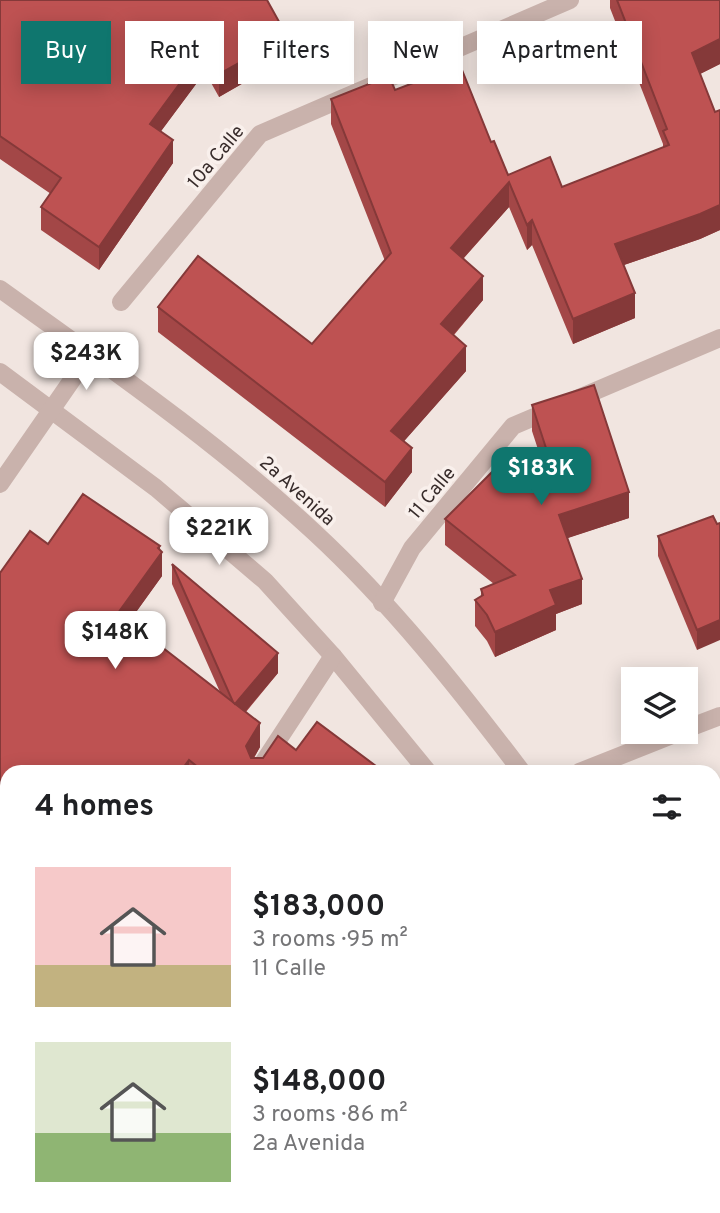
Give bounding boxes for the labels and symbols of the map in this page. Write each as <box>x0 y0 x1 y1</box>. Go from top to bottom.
street label: 10a Calle <box>183 120 250 194</box>
pin: $243K <box>37 332 135 392</box>
pin: $183K <box>492 448 590 507</box>
street label: 2a Avenida <box>254 451 339 532</box>
street label: 11 Calle <box>404 462 461 524</box>
pin: $221K <box>170 508 268 567</box>
pin: $148K <box>66 612 164 671</box>

